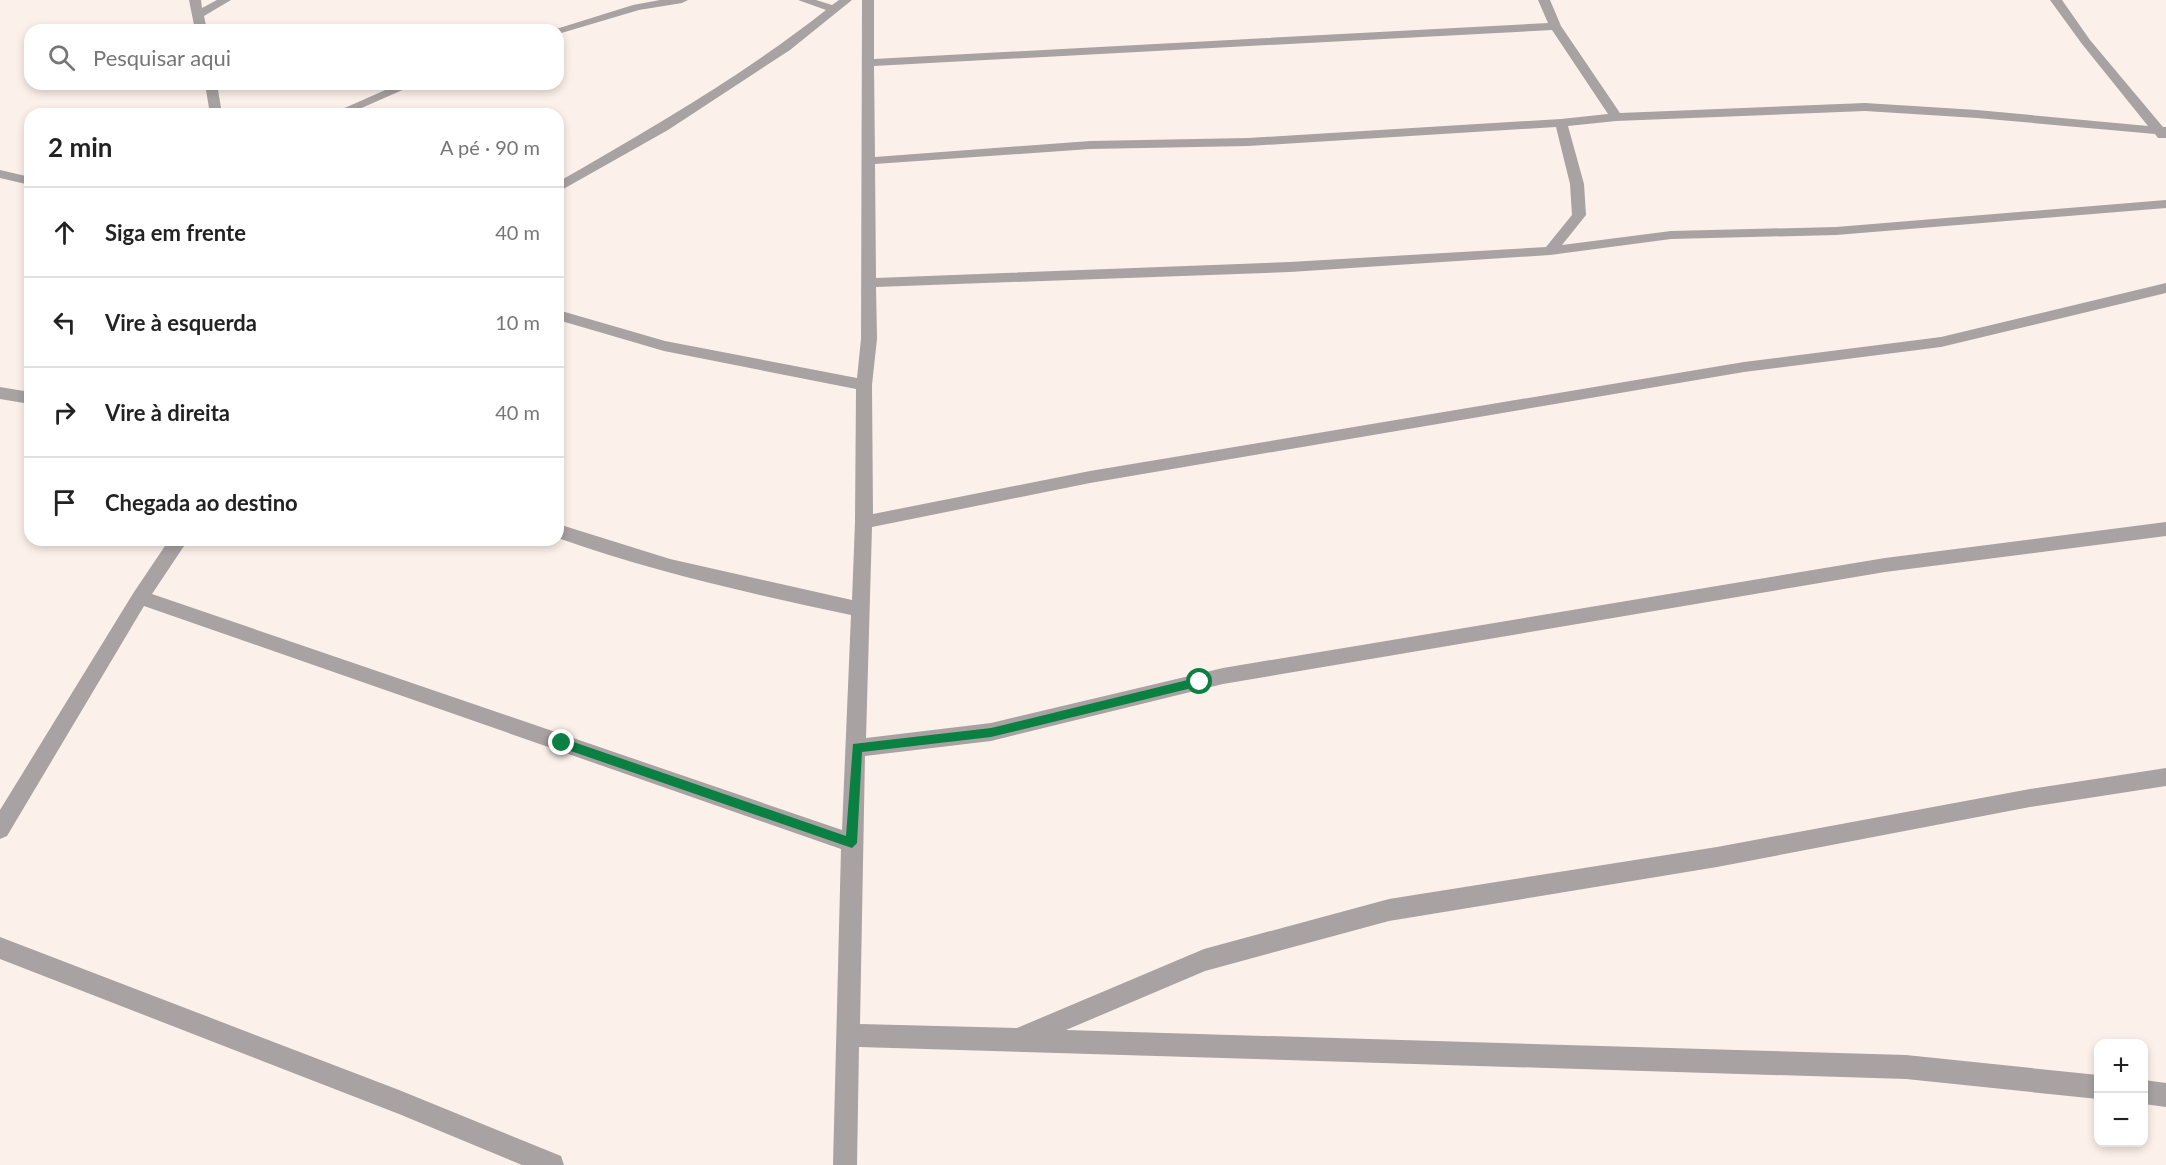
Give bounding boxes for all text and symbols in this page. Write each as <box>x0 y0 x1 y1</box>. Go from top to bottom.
search box <box>24 24 564 90</box>
icon: search <box>45 41 78 74</box>
text: Pesquisar aqui <box>93 44 231 71</box>
text: 2 min <box>48 131 112 163</box>
text: A pé · 90 m <box>440 135 540 159</box>
icon: ahead <box>48 216 81 249</box>
text: Siga em frente <box>105 219 246 246</box>
text: 40 m <box>495 220 540 244</box>
icon: left <box>48 306 81 339</box>
text: Vire à esquerda <box>105 309 257 336</box>
text: 10 m <box>495 310 540 334</box>
icon: right <box>48 396 81 429</box>
text: Vire à direita <box>105 399 230 426</box>
text: 40 m <box>495 400 540 424</box>
icon: arrive <box>48 486 81 519</box>
text: Chegada ao destino <box>105 489 298 516</box>
route start <box>1186 668 1212 694</box>
route end <box>548 729 574 755</box>
map controls <box>2094 1039 2148 1147</box>
button: + <box>2094 1039 2148 1093</box>
button: − <box>2094 1093 2148 1147</box>

